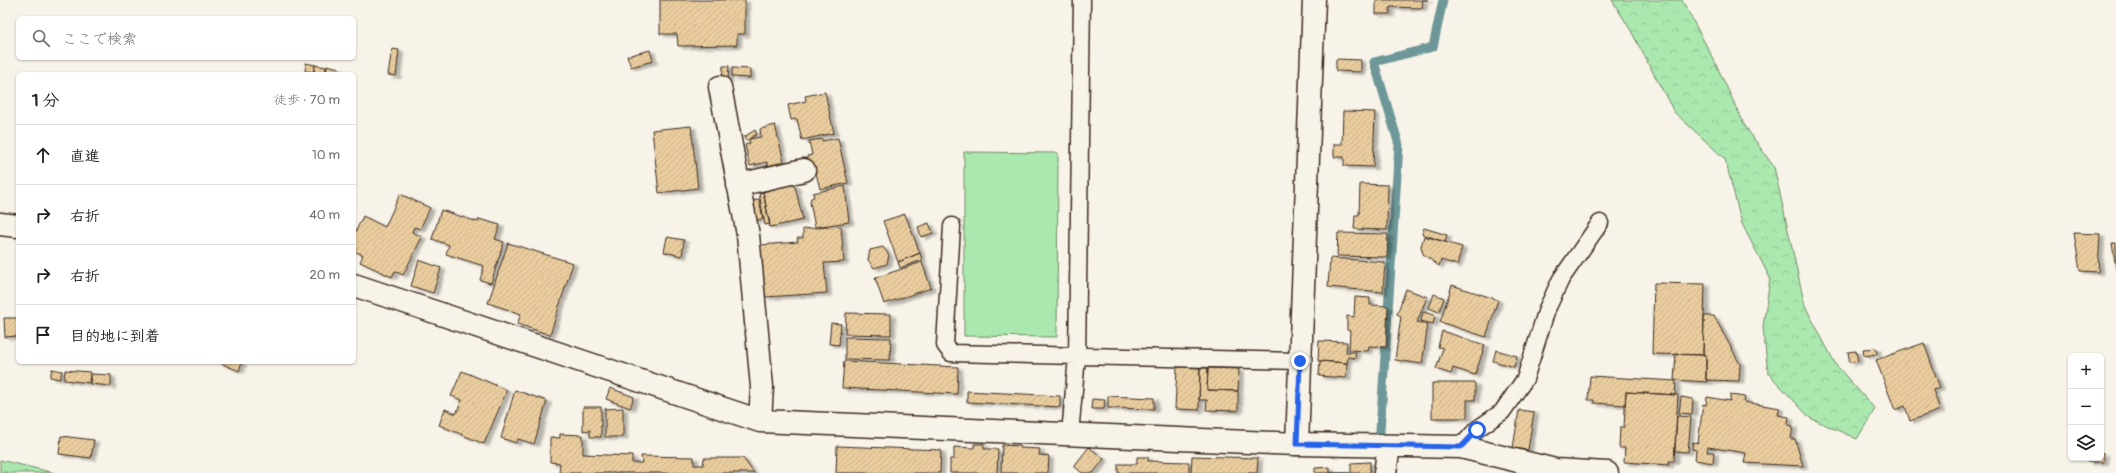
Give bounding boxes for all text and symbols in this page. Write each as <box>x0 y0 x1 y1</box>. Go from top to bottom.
search box <box>16 16 356 60</box>
icon: search <box>30 27 52 49</box>
text: ここで検索 <box>62 30 137 49</box>
text: 1 分 <box>32 90 59 111</box>
text: 徒歩 · 70 m <box>274 92 340 108</box>
icon: ahead <box>32 144 54 166</box>
text: 直進 <box>70 147 100 166</box>
text: 10 m <box>312 147 340 163</box>
icon: right <box>32 204 54 226</box>
text: 右折 <box>70 207 100 226</box>
text: 40 m <box>309 207 340 223</box>
icon: right <box>32 264 54 286</box>
text: 右折 <box>70 267 100 286</box>
text: 20 m <box>309 267 340 283</box>
icon: arrive <box>32 324 54 346</box>
text: 目的地に到着 <box>70 327 160 346</box>
route end <box>1291 352 1309 370</box>
map controls <box>2068 353 2104 461</box>
button: + <box>2068 353 2104 389</box>
button: − <box>2068 389 2104 425</box>
route start <box>1468 421 1486 439</box>
button: layers <box>2068 425 2104 461</box>

